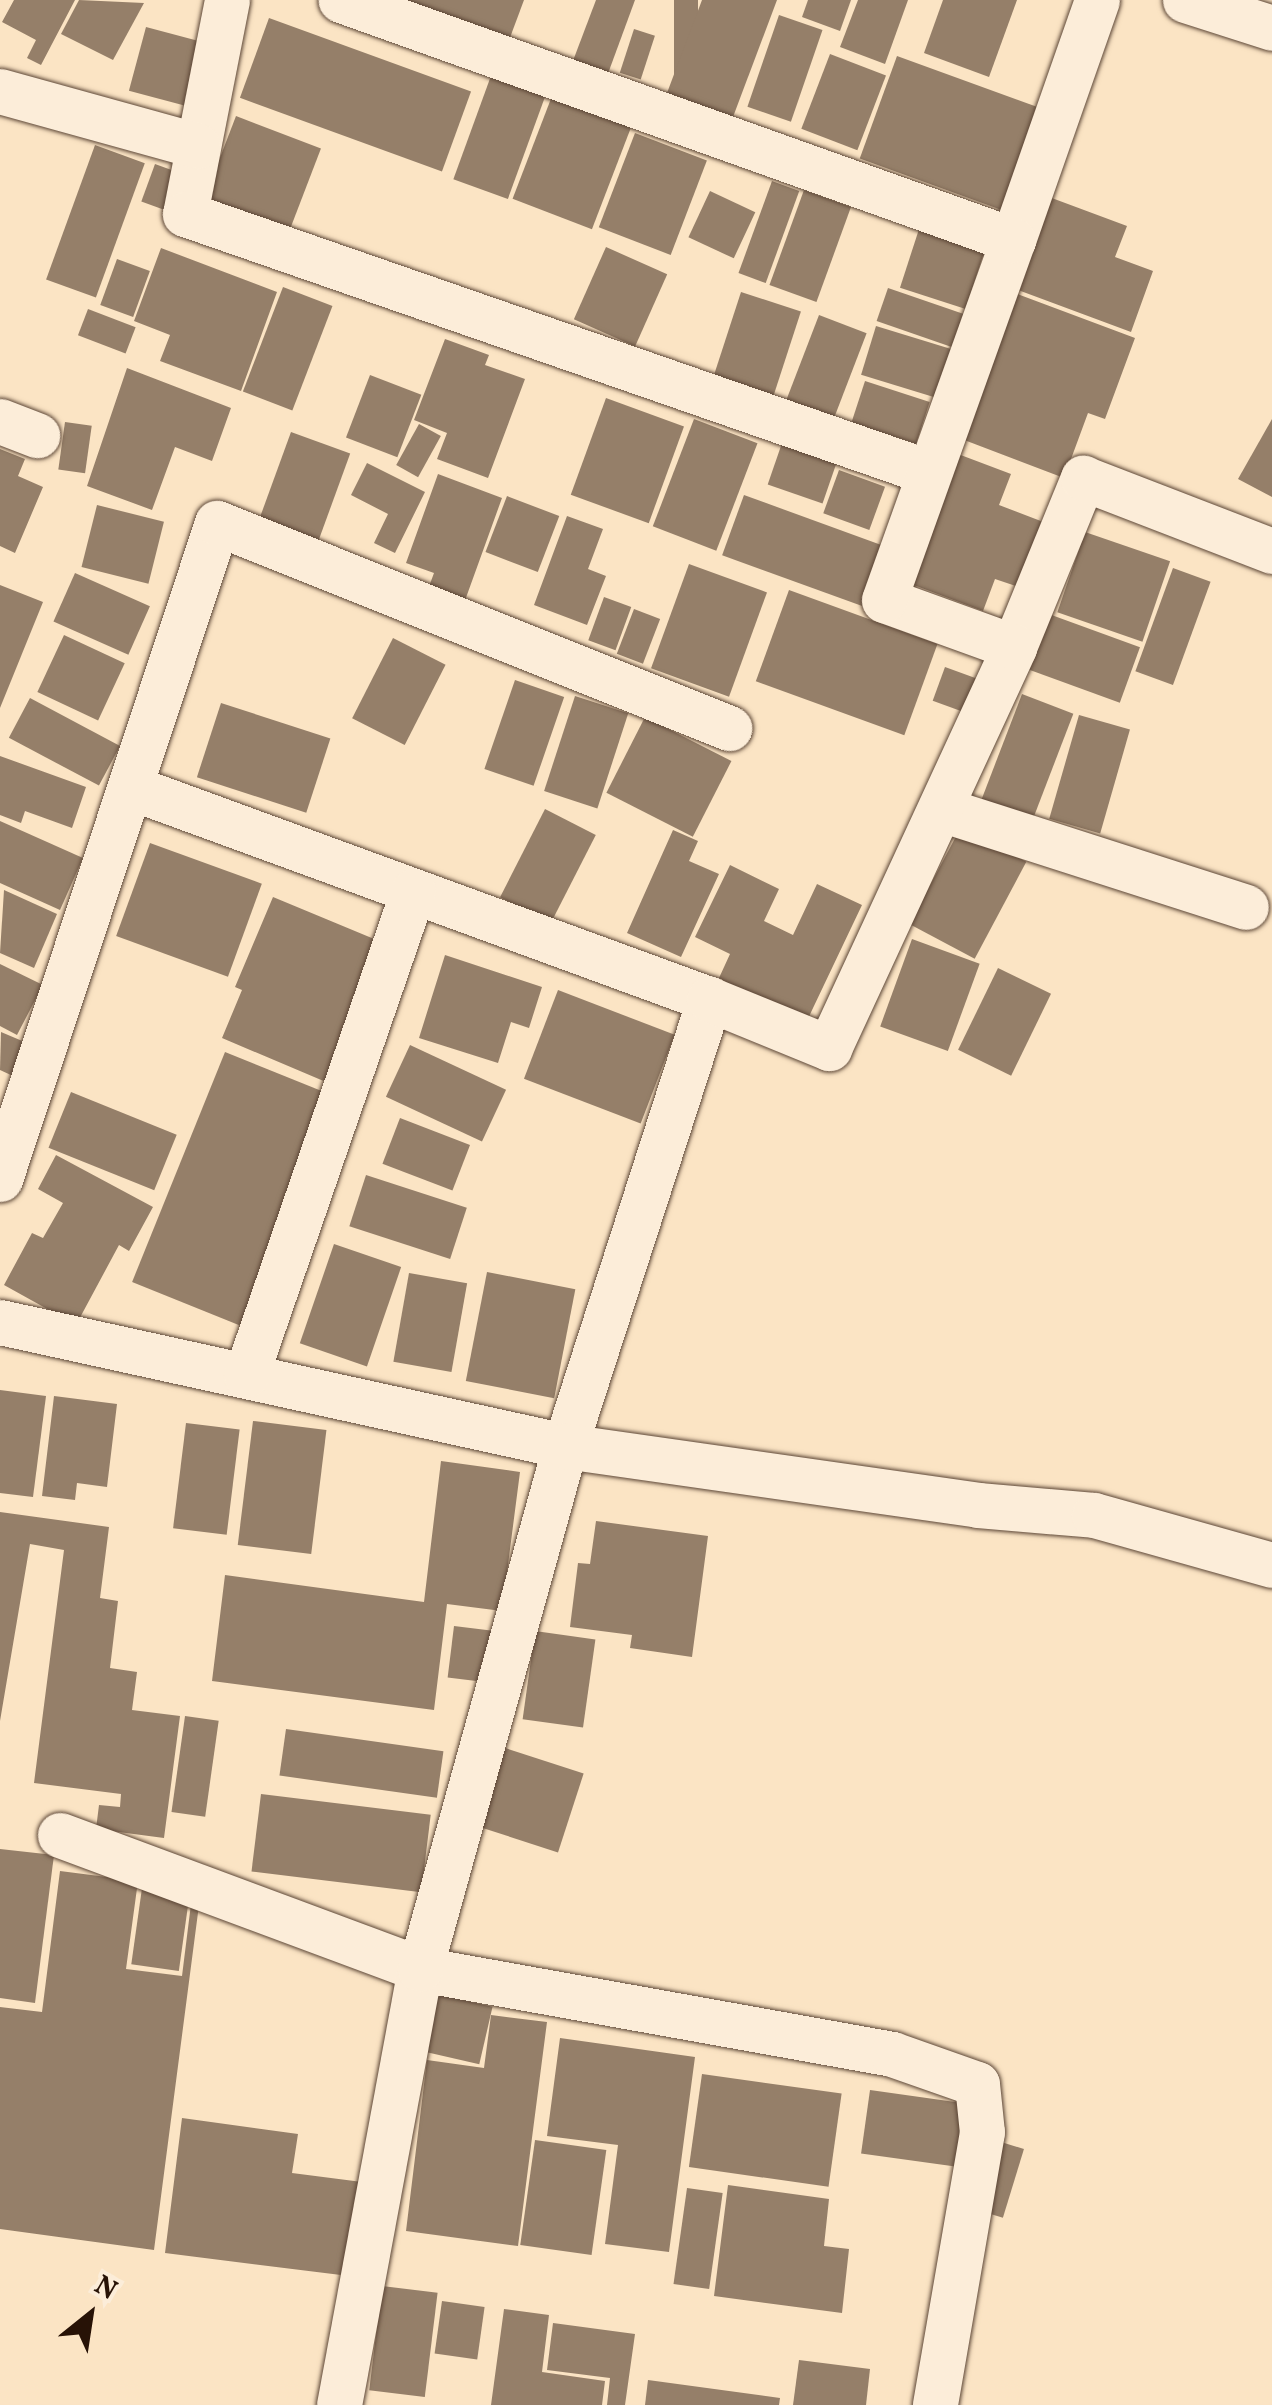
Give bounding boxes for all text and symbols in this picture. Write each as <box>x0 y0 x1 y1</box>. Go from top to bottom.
north arrow <box>40 2265 140 2365</box>
text: N <box>87 2267 124 2311</box>

